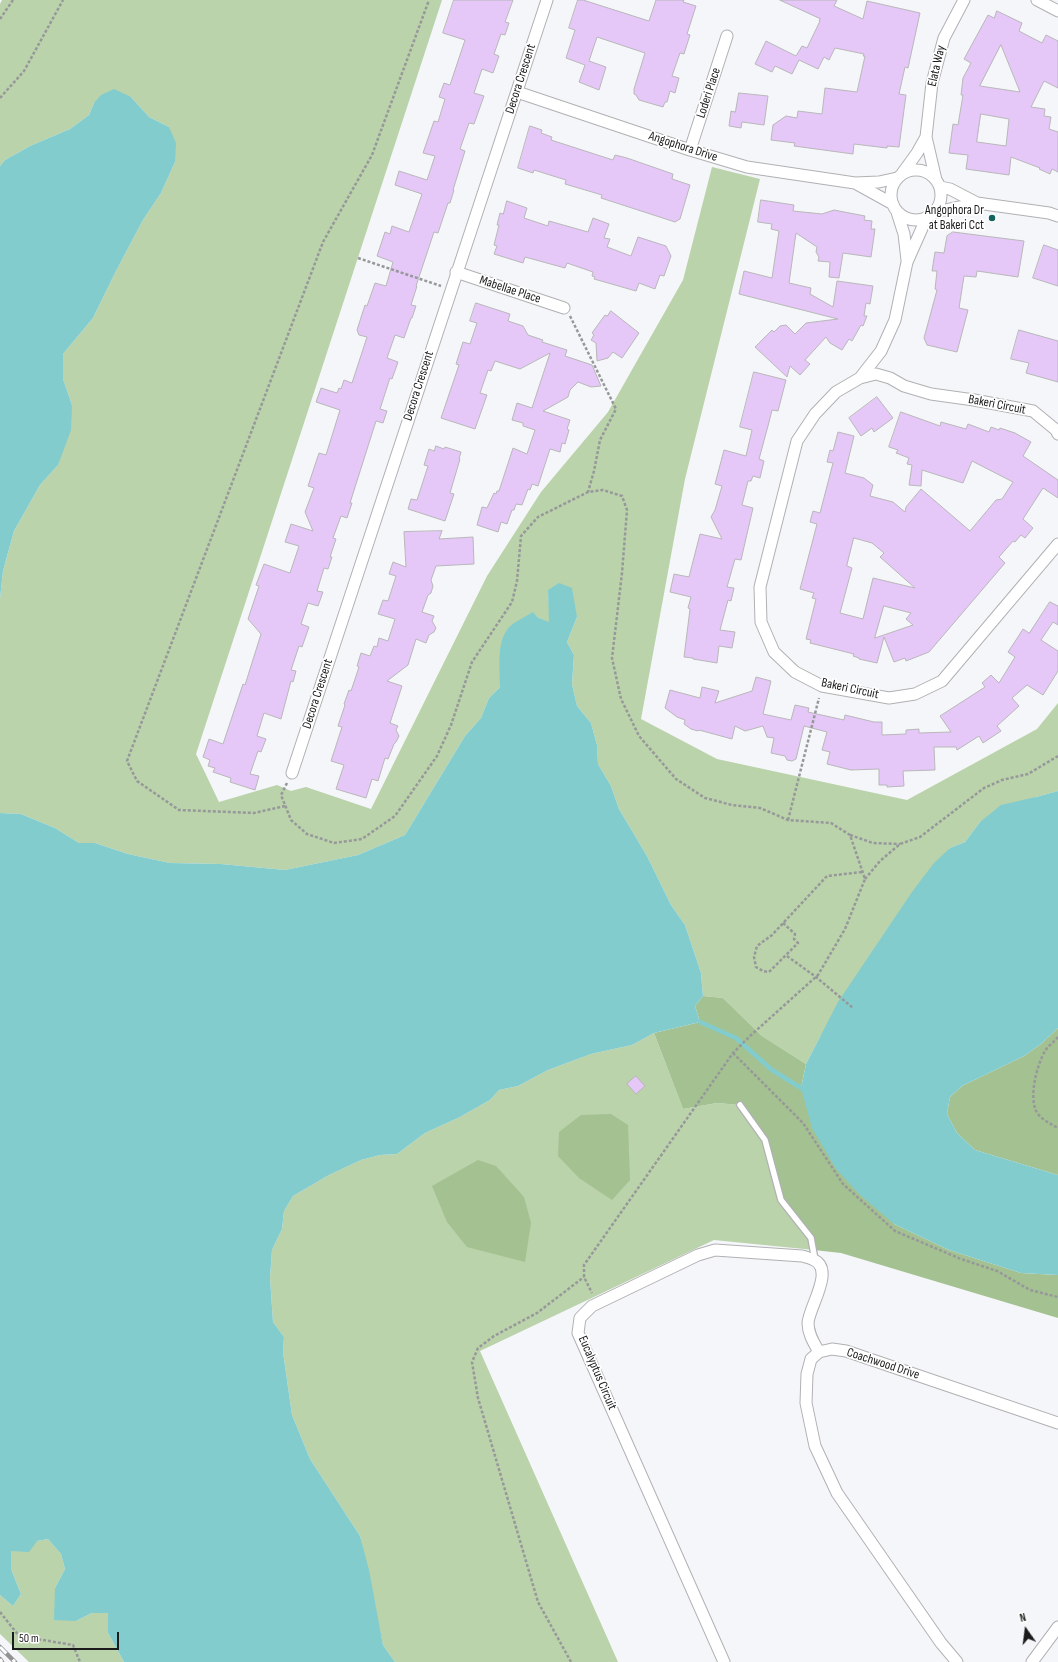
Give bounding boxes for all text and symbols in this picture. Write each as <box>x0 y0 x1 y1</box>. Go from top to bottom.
street label: Decora Crescent <box>502 42 540 116</box>
street label: Elata Way <box>925 44 949 88</box>
street label: Loderi Place <box>694 66 724 120</box>
street label: Angophora Drive <box>647 129 719 165</box>
place label: Angophora Dr at Bakeri Cct <box>925 203 984 234</box>
marker: Angophora Dr at Bakeri Cct <box>987 213 997 223</box>
street label: Mabellae Place <box>477 273 543 307</box>
street label: Decora Crescent <box>400 349 438 423</box>
street label: Bakeri Circuit <box>967 392 1027 418</box>
street label: Decora Crescent <box>299 657 337 731</box>
street label: Bakeri Circuit <box>820 675 880 703</box>
street label: Eucalyptus Circuit <box>574 1334 620 1412</box>
street label: Coachwood Drive <box>845 1345 921 1383</box>
north arrow <box>1006 1610 1046 1650</box>
text: N <box>1019 1611 1027 1625</box>
scale bar <box>14 1624 121 1650</box>
text: 50 m <box>19 1631 39 1646</box>

